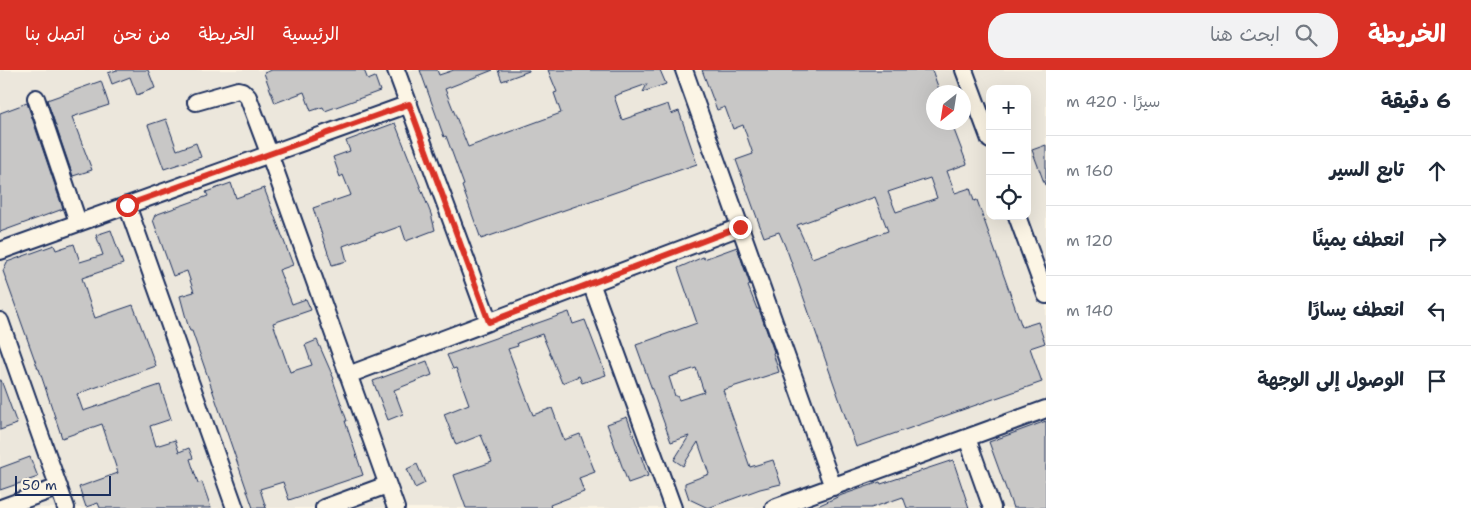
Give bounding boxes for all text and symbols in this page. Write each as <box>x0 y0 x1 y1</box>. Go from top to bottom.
search box <box>988 13 1338 58</box>
text: الخريطة <box>1368 18 1446 50</box>
icon: search <box>1292 21 1320 49</box>
text: اتصل بنا <box>25 22 85 46</box>
text: من نحن <box>113 22 171 46</box>
text: الخريطة <box>199 22 255 46</box>
text: الرئيسية <box>283 22 339 46</box>
text: ابحث هنا <box>1210 22 1280 47</box>
north arrow <box>926 85 971 130</box>
map controls <box>986 85 1031 220</box>
button: + <box>986 85 1031 130</box>
text: 6 دقيقة <box>1381 87 1451 115</box>
text: سيرًا · 420 m <box>1066 91 1160 112</box>
button: − <box>986 130 1031 175</box>
text: تابع السير <box>1330 157 1404 182</box>
icon: ahead <box>1423 157 1451 185</box>
text: 160 m <box>1066 160 1113 181</box>
button: locate <box>986 175 1031 220</box>
route start <box>116 194 139 217</box>
route end <box>729 216 752 239</box>
text: انعطف يمينًا <box>1313 227 1404 252</box>
icon: right <box>1423 227 1451 255</box>
text: 120 m <box>1066 230 1113 251</box>
text: انعطف يسارًا <box>1308 297 1404 322</box>
icon: left <box>1423 297 1451 325</box>
text: 140 m <box>1066 300 1114 321</box>
text: الوصول إلى الوجهة <box>1257 367 1404 392</box>
icon: arrive <box>1423 367 1451 395</box>
scale bar <box>15 473 111 496</box>
text: 50 m <box>22 476 57 494</box>

